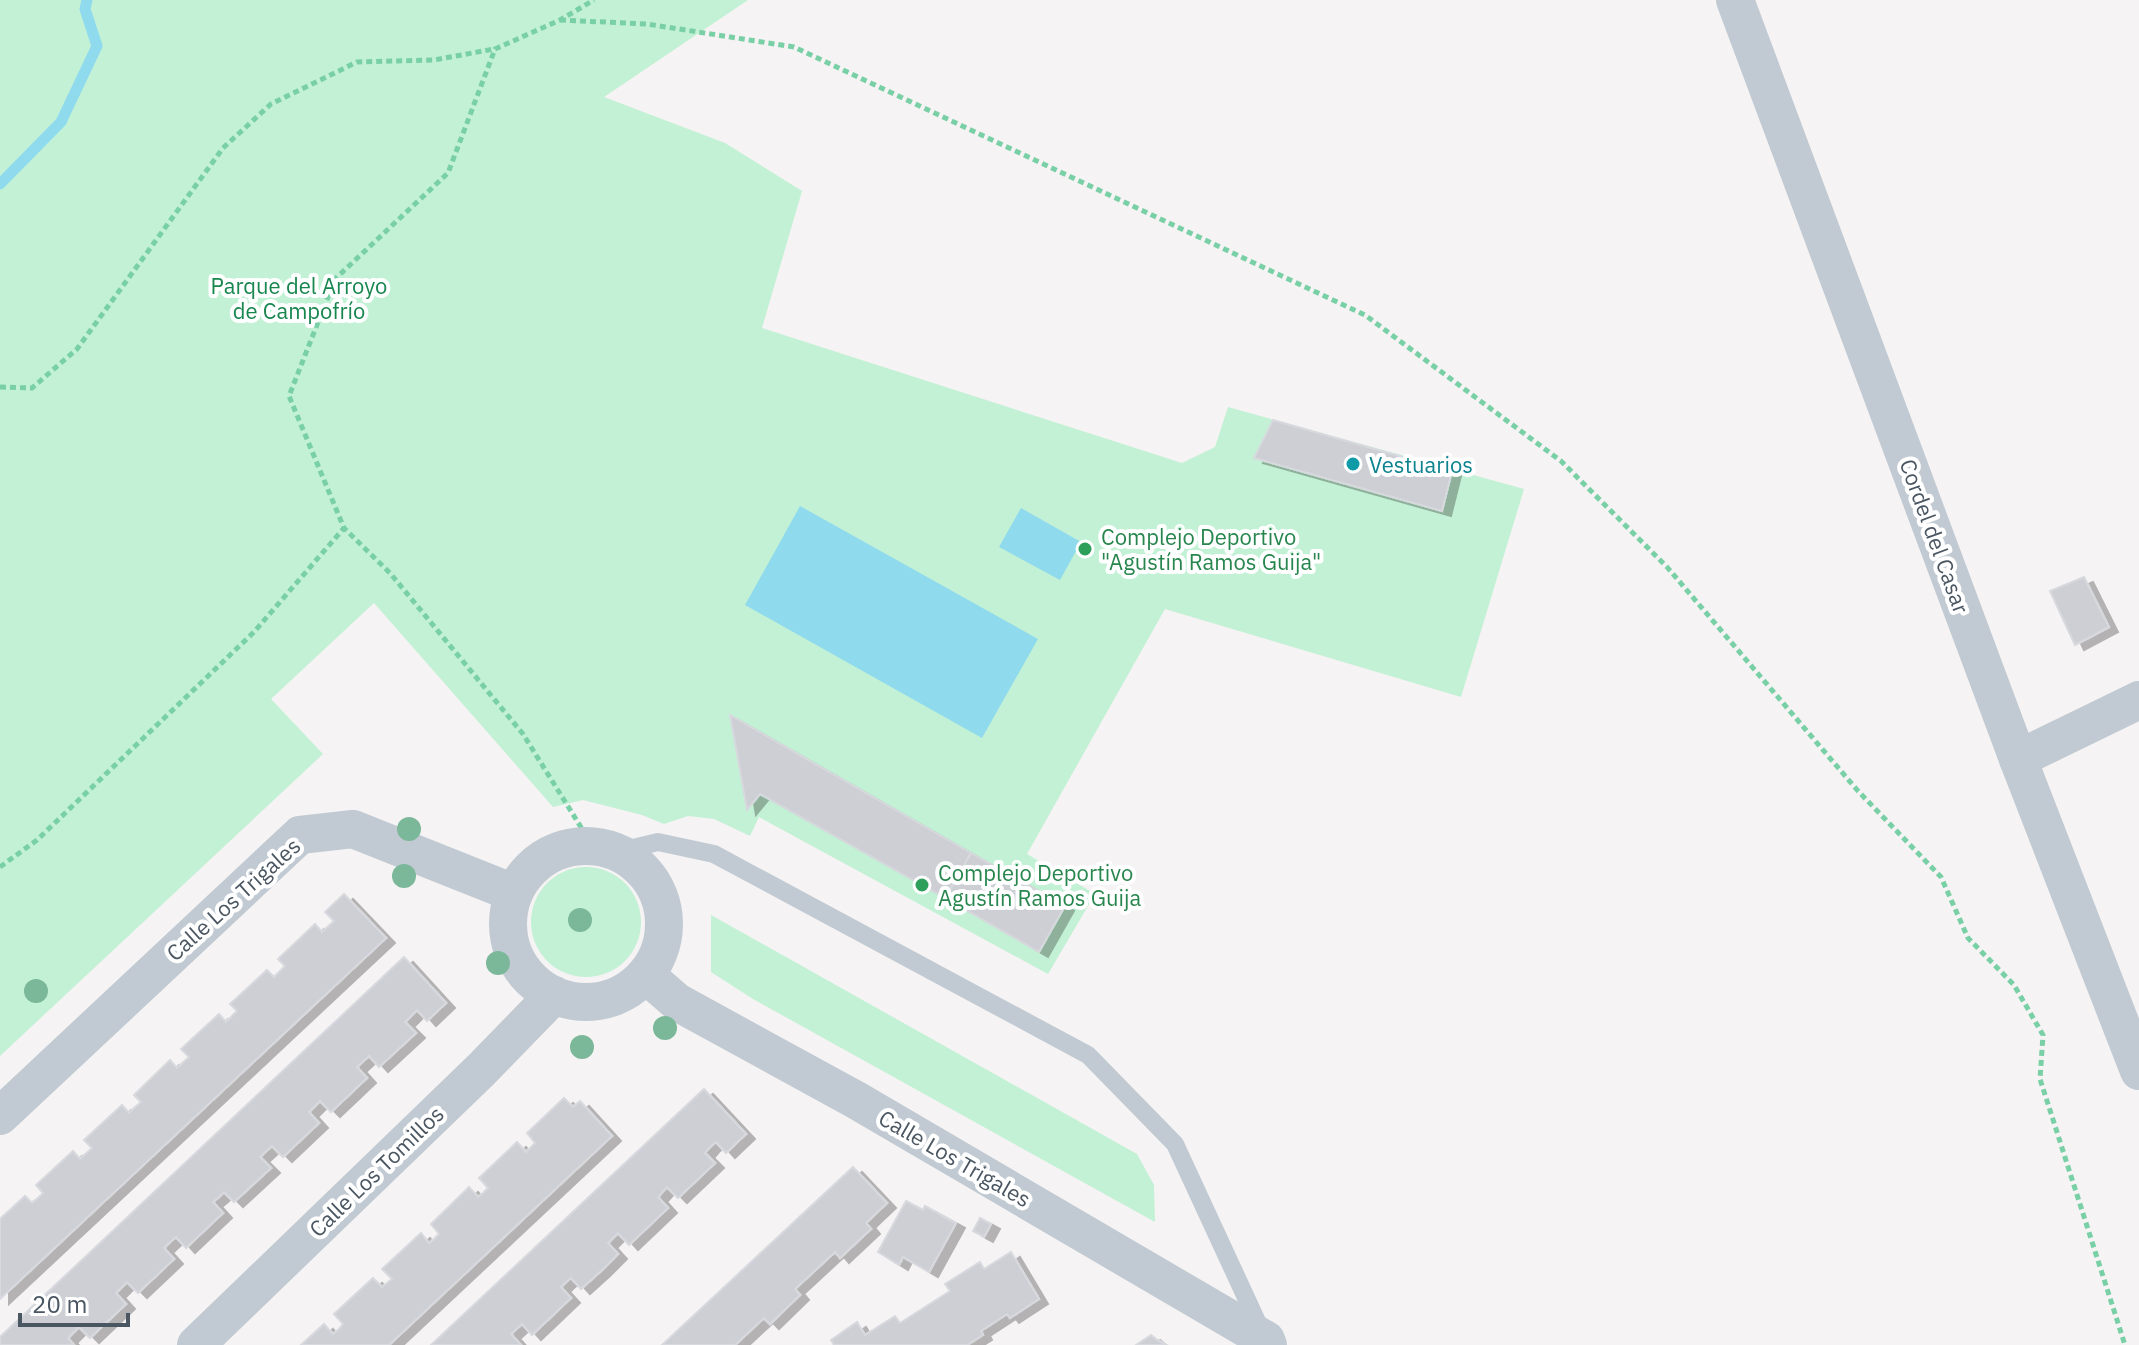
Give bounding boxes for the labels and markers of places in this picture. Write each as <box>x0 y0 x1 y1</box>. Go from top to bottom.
place label: Vestuarios <box>1369 450 1473 479</box>
marker: Vestuarios <box>1344 455 1362 473</box>
place label: Complejo Deportivo "Agustín Ramos Guija" <box>1101 522 1321 576</box>
marker: Complejo Deportivo "Agustín Ramos Guija" <box>1076 540 1094 558</box>
place label: Complejo Deportivo Agustín Ramos Guija <box>938 858 1141 912</box>
marker: Complejo Deportivo Agustín Ramos Guija <box>913 876 931 894</box>

